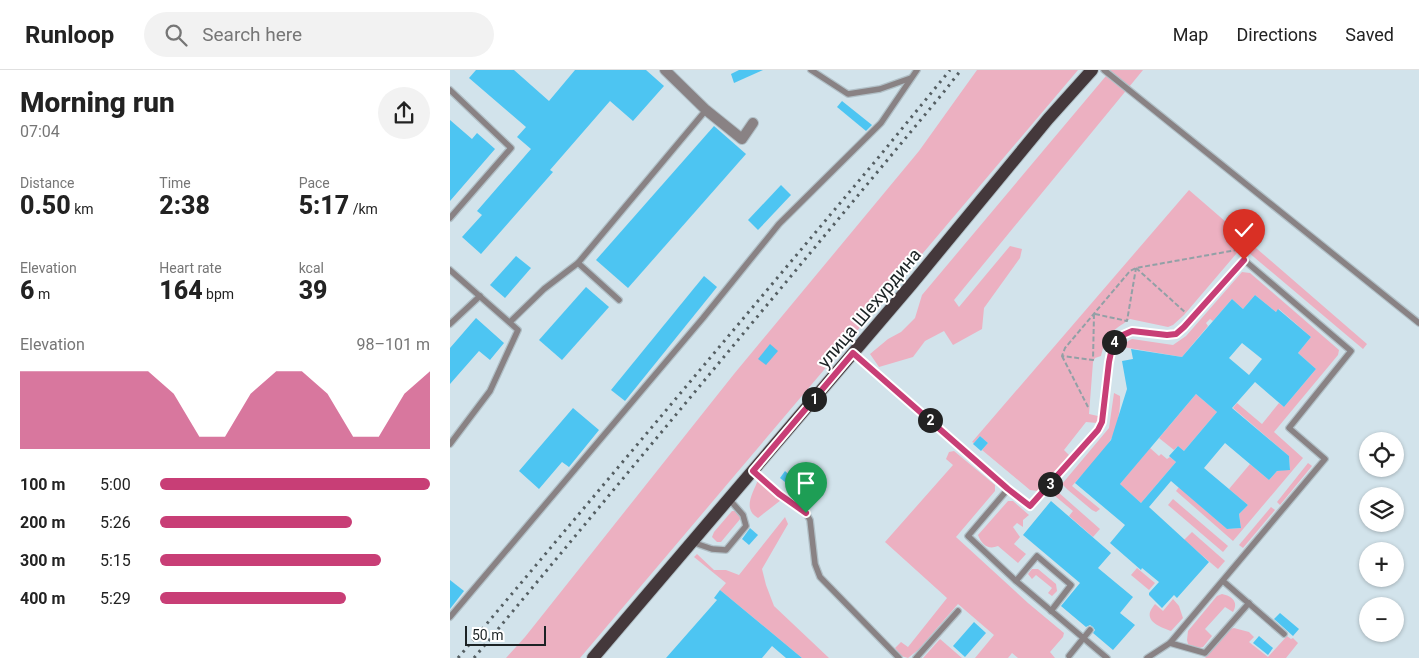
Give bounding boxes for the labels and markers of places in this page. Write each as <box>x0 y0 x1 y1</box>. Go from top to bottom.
pin <box>1223 209 1265 260</box>
pin: 4 <box>1102 330 1126 354</box>
pin: 1 <box>802 386 826 412</box>
pin: 2 <box>918 408 942 432</box>
pin <box>785 462 827 513</box>
pin: 3 <box>1038 472 1062 496</box>

